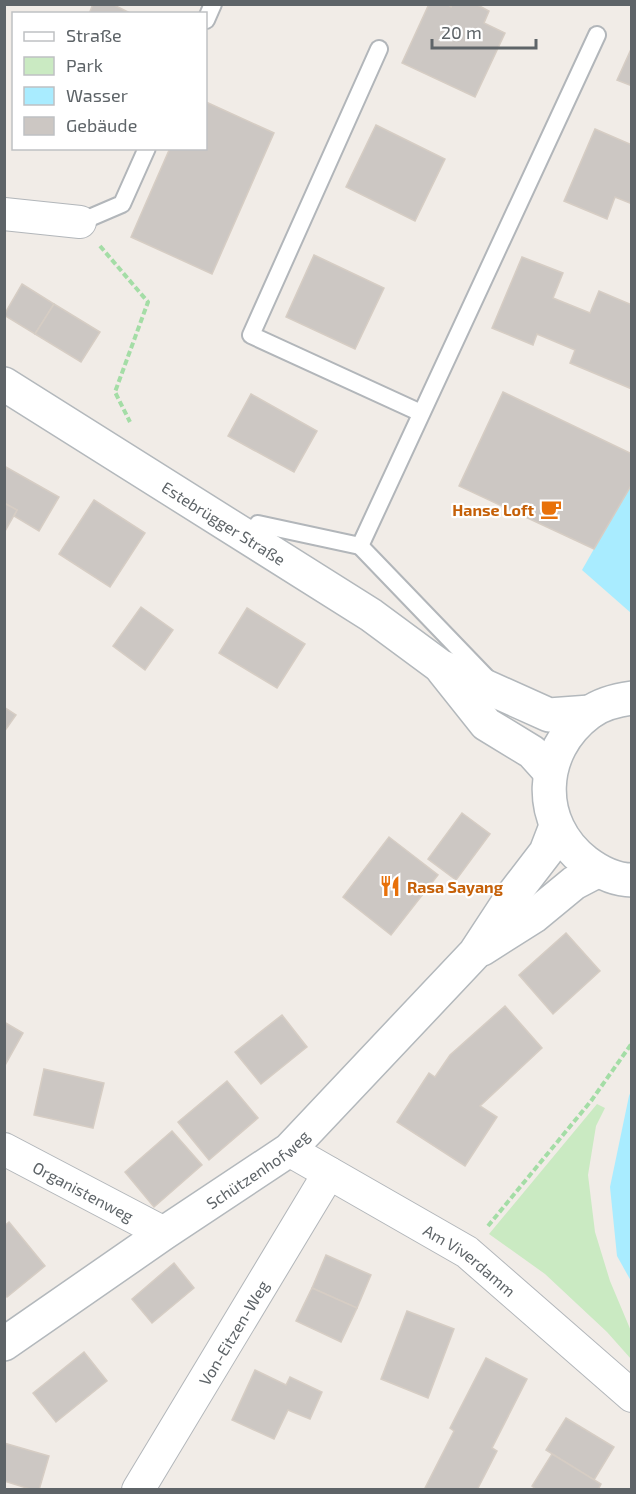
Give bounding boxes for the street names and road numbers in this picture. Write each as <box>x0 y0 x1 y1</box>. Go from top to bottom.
street label: Estebrügger Straße <box>159 477 289 568</box>
street label: Schützenhofweg <box>202 1126 313 1212</box>
street label: Organistenweg <box>30 1157 137 1225</box>
street label: Am Viverdamm <box>420 1220 520 1300</box>
street label: Von-Eitzen-Weg <box>194 1276 272 1388</box>

